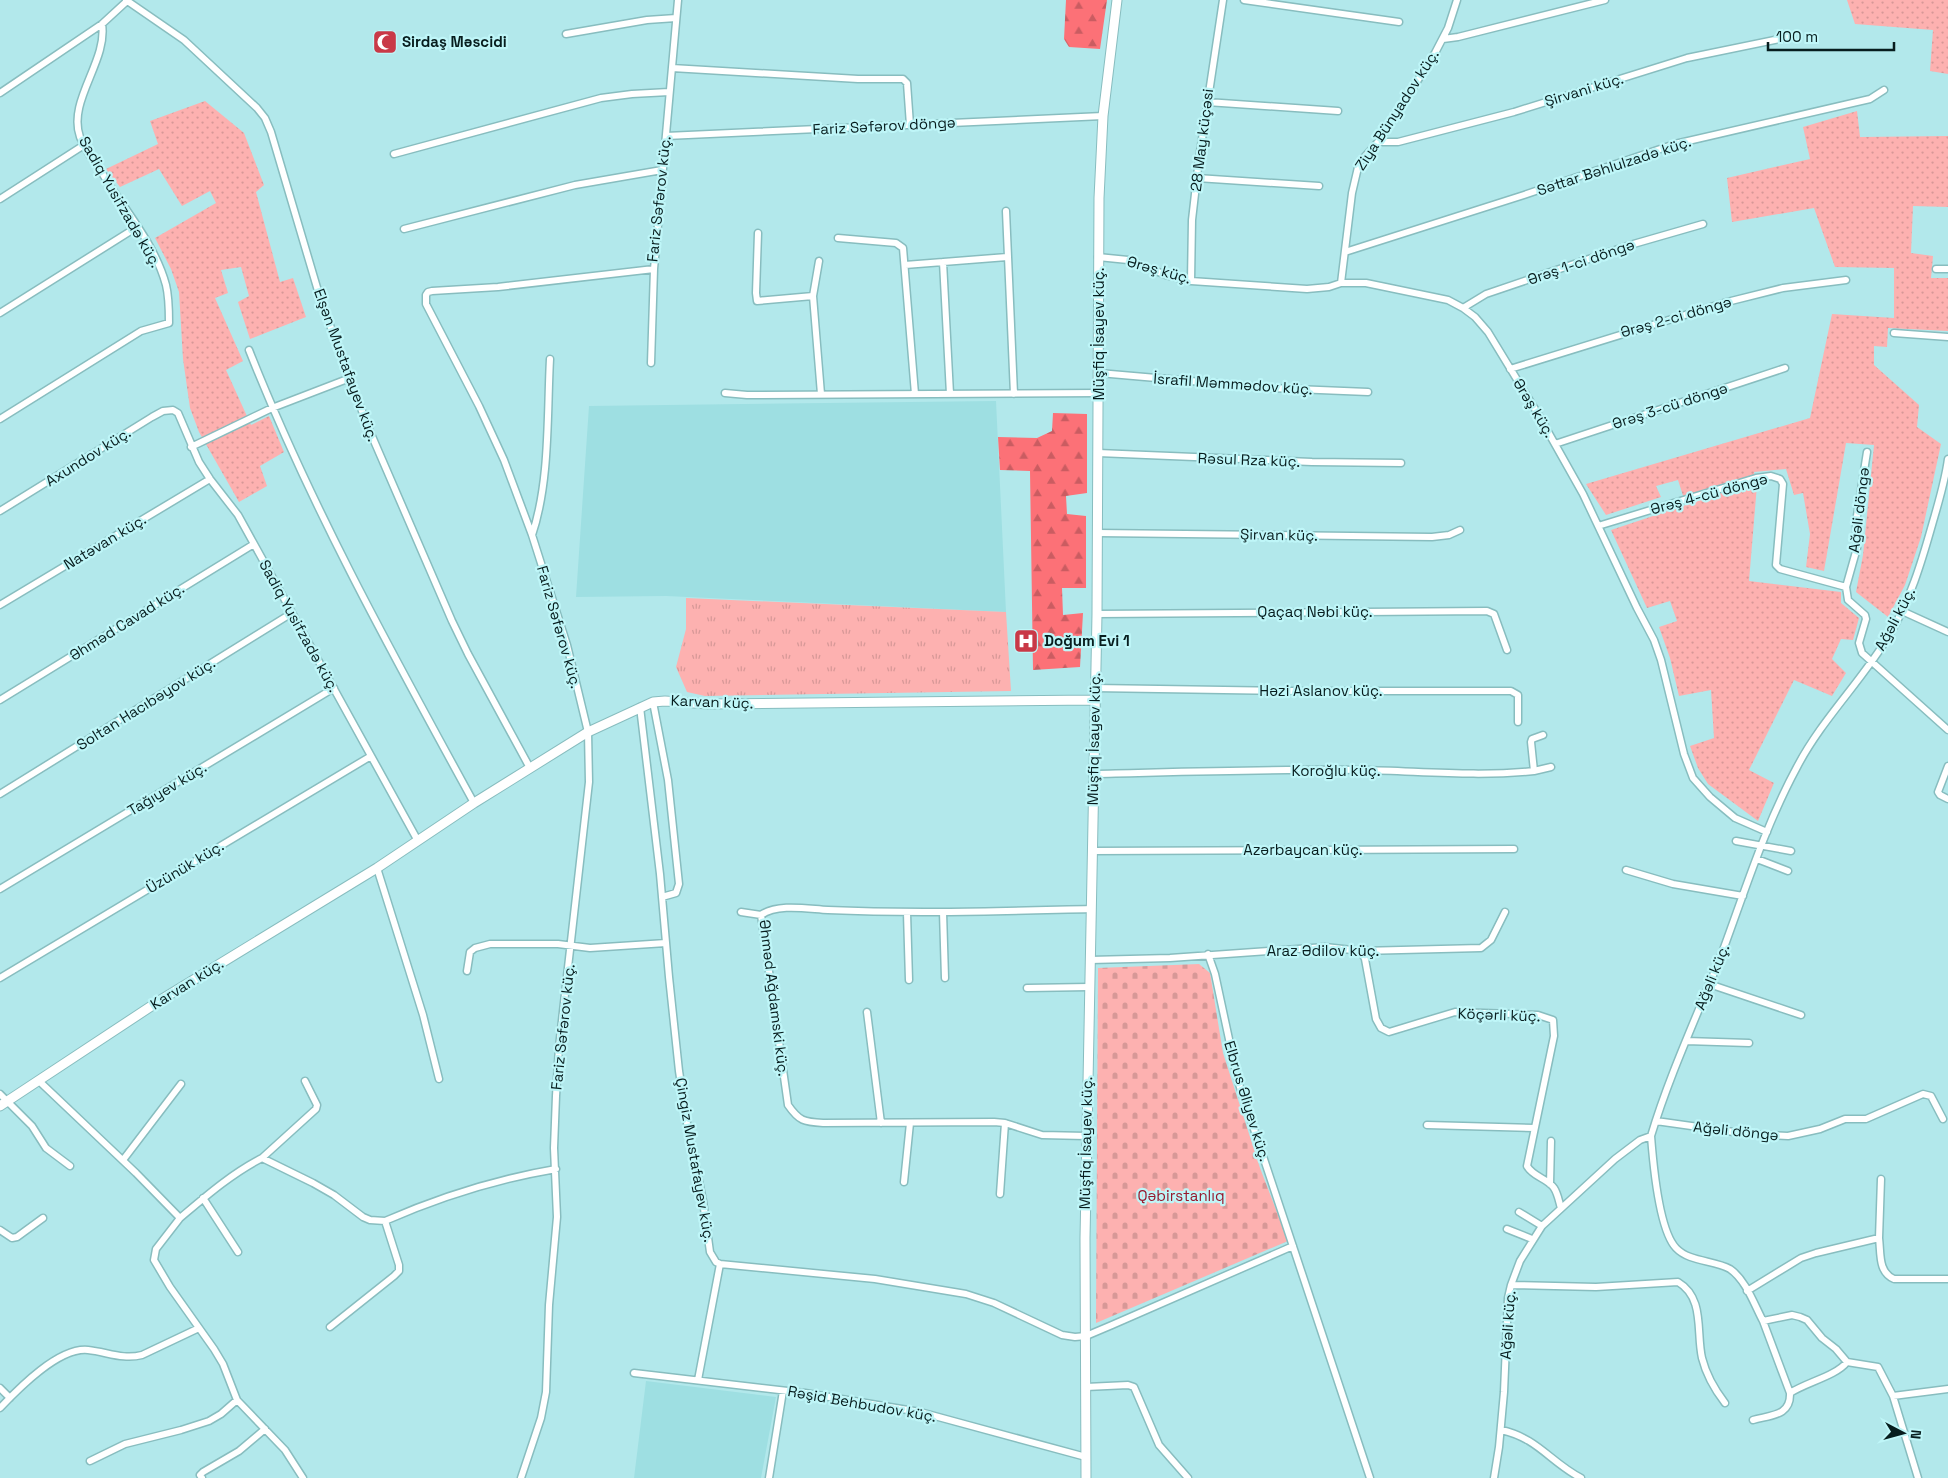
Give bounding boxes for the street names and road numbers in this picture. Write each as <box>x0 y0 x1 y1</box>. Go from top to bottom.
street label: Ziya Bünyadov küç. <box>1350 46 1443 174</box>
street label: Şirvani küç. <box>1542 69 1626 111</box>
street label: 28 May küçəsi <box>1186 87 1217 192</box>
street label: Fariz Səfərov döngə <box>812 112 956 139</box>
street label: Səttar Bəhlulzadə küç. <box>1534 132 1693 199</box>
street label: Sadiq Yusifzadə küç. <box>75 133 166 271</box>
street label: Fariz Səfərov küç. <box>642 135 675 263</box>
street label: Ərəş 1-ci döngə <box>1525 234 1637 289</box>
street label: Ərəş küç. <box>1125 251 1193 288</box>
street label: Müşfiq İsayev küç. <box>1089 268 1108 400</box>
street label: Elşən Mustafayev küç. <box>310 286 383 444</box>
street label: Ərəş 2-ci döngə <box>1618 292 1734 341</box>
street label: İsrafil Məmmədov küç. <box>1153 368 1313 399</box>
street label: Ərəş küç. <box>1509 375 1559 441</box>
street label: Ərəş 3-cü döngə <box>1610 378 1730 433</box>
street label: Axundov küç. <box>41 423 134 490</box>
street label: Rəsul Rza küç. <box>1197 448 1301 471</box>
street label: Ağəli döngə <box>1844 466 1873 554</box>
street label: Ərəş 4-cü döngə <box>1648 469 1770 518</box>
street label: Natəvan küç. <box>60 510 149 574</box>
street label: Şirvan küç. <box>1240 524 1318 545</box>
street label: Sadiq Yusifzadə küç. <box>255 556 344 695</box>
street label: Fariz Səfərov küç. <box>533 563 586 690</box>
street label: Əhməd Cavad küç. <box>66 579 188 665</box>
street label: Ağəli küç. <box>1870 584 1919 654</box>
street label: Qaçaq Nəbi küç. <box>1257 602 1373 621</box>
street label: Soltan Hacıbəyov küç. <box>73 653 219 754</box>
street label: Müşfiq İsayev küç. <box>1083 672 1104 806</box>
street label: Həzi Aslanov küç. <box>1259 681 1383 700</box>
street label: Karvan küç. <box>670 691 754 712</box>
street label: Tağıyev küç. <box>124 758 210 820</box>
street label: Koroğlu küç. <box>1291 761 1381 780</box>
street label: Üzünük küç. <box>143 836 227 897</box>
street label: Azərbaycan küç. <box>1243 840 1363 859</box>
street label: Əhməd Ağdamski küç. <box>755 919 794 1077</box>
street label: Araz Ədilov küç. <box>1267 941 1379 960</box>
street label: Ağəli küç. <box>1690 941 1733 1012</box>
street label: Karvan küç. <box>147 954 227 1014</box>
street label: Fariz Səfərov küç. <box>546 963 579 1091</box>
street label: Köçərli küç. <box>1457 1004 1541 1025</box>
street label: Elbrus Əliyev küç. <box>1220 1038 1275 1163</box>
street label: Çingiz Mustafayev küç. <box>672 1076 719 1244</box>
street label: Müşfiq İsayev küç. <box>1075 1076 1096 1210</box>
street label: Ağəli döngə <box>1692 1117 1780 1144</box>
street label: Ağəli küç. <box>1496 1290 1519 1360</box>
street label: Rəşid Behbudov küç. <box>786 1381 938 1426</box>

